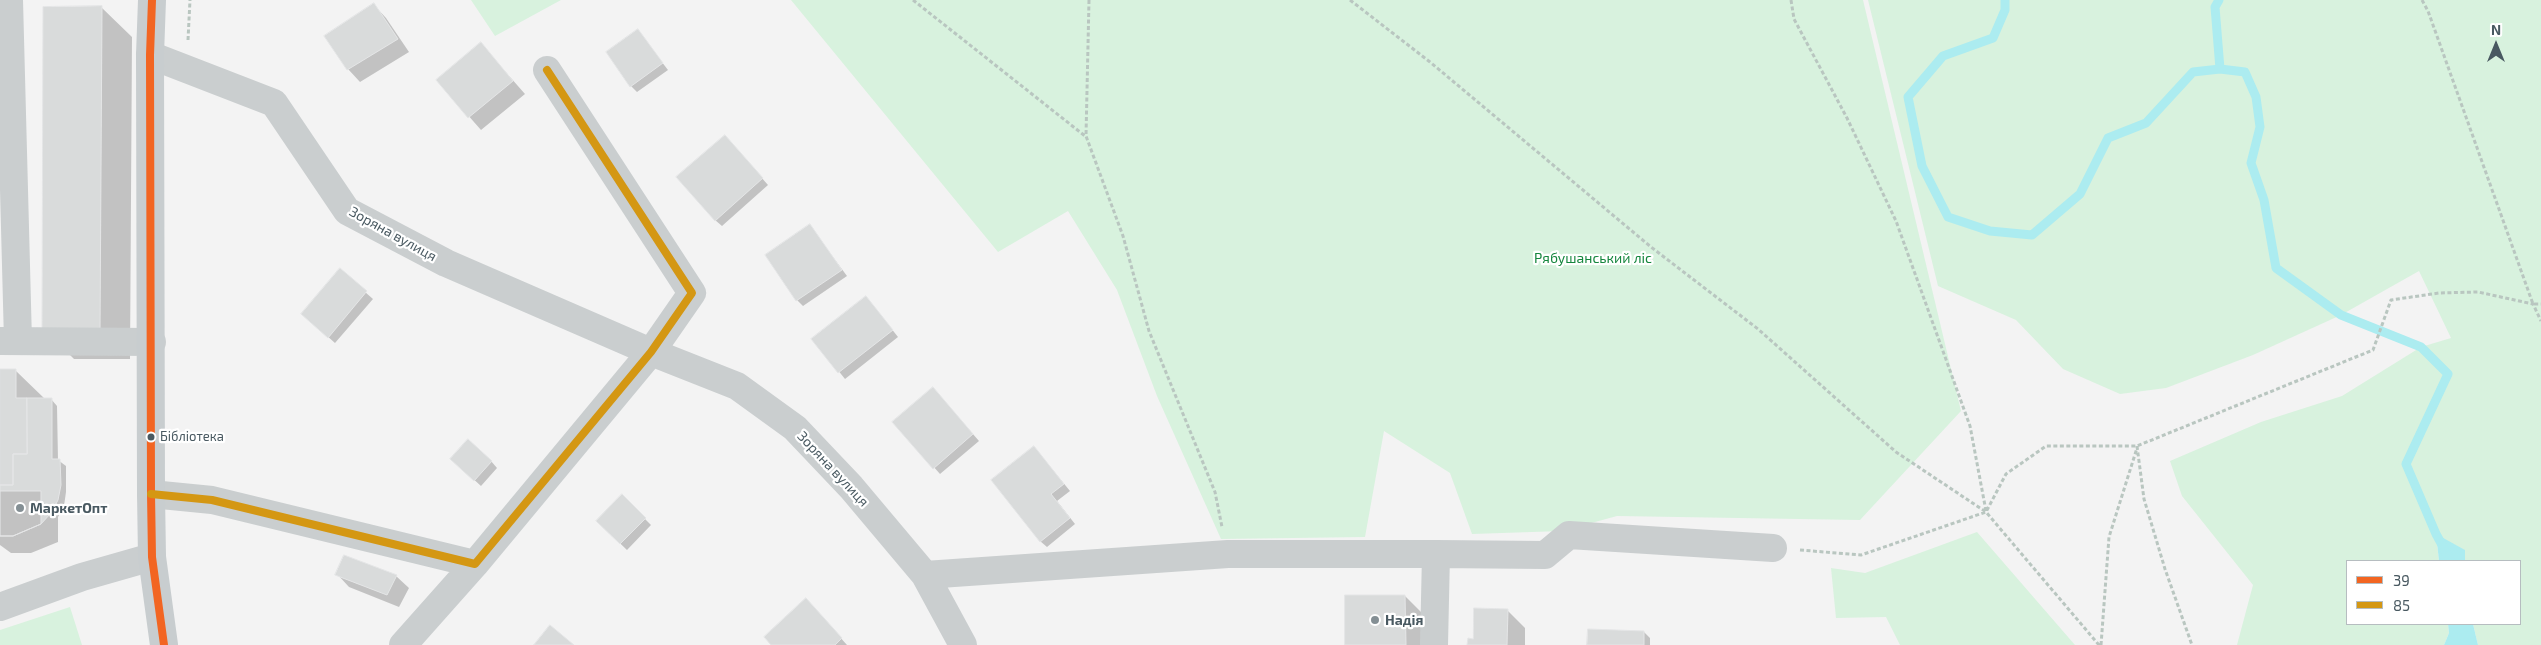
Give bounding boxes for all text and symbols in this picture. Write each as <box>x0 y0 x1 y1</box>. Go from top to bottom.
north arrow <box>2471 20 2521 70</box>
text: N <box>2491 21 2501 38</box>
street label: Зоряна вулиця <box>346 203 440 265</box>
park label: Рябушанський ліс <box>1534 250 1652 266</box>
street label: Зоряна вулиця <box>794 428 872 510</box>
place label: Бібліотека <box>160 429 224 445</box>
marker: Бібліотека <box>146 432 156 442</box>
place label: МаркетОпт <box>30 500 107 516</box>
marker: МаркетОпт <box>14 502 26 514</box>
legend <box>2346 560 2521 625</box>
text: 39 <box>2393 571 2410 589</box>
text: 85 <box>2393 596 2410 614</box>
place label: Надія <box>1385 612 1423 628</box>
marker: Надія <box>1369 614 1381 626</box>

